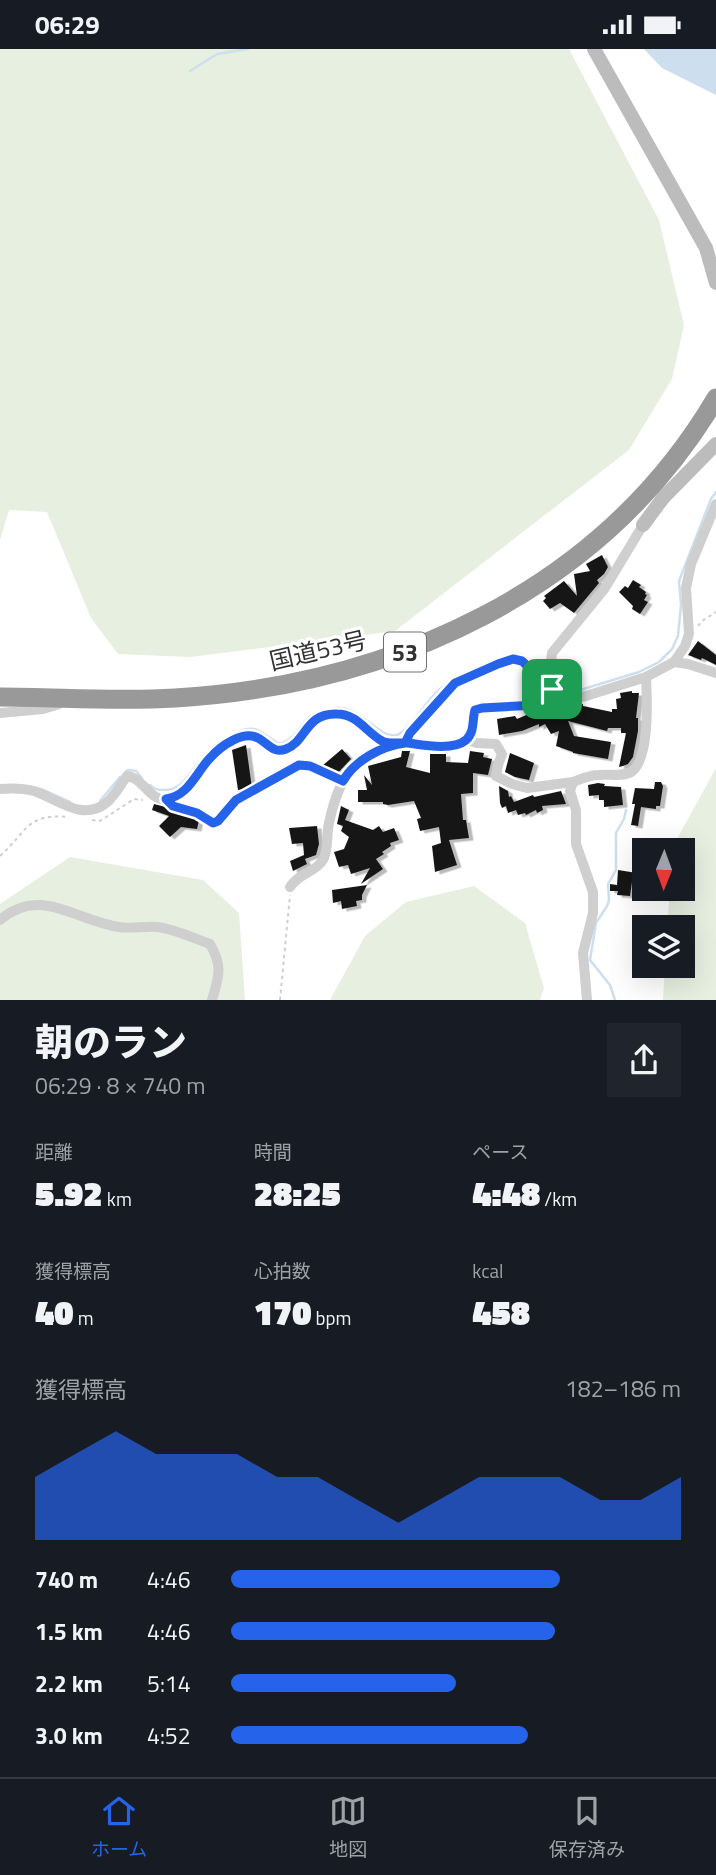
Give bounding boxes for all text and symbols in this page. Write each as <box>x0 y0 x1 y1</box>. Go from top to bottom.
text: 06:29 <box>35 5 100 44</box>
street label: 国道53号 <box>266 621 370 679</box>
road number: 53 <box>384 632 426 671</box>
pin <box>522 659 582 719</box>
icon: arrive <box>533 670 571 708</box>
north arrow <box>632 838 695 901</box>
map controls <box>632 838 695 978</box>
button: layers <box>632 915 695 978</box>
text: 朝のラン <box>35 1013 187 1071</box>
button: share <box>607 1023 681 1097</box>
text: 06:29 · 8 × 740 m <box>35 1068 205 1103</box>
text: 距離 <box>35 1137 73 1166</box>
text: 時間 <box>254 1137 292 1166</box>
text: ペース <box>472 1137 528 1166</box>
text: 5.92 <box>35 1166 103 1220</box>
text: 28:25 <box>254 1166 341 1220</box>
text: 4:48 <box>472 1166 540 1220</box>
text: km <box>103 1184 132 1213</box>
text: /km <box>540 1184 577 1213</box>
text: 獲得標高 <box>35 1256 111 1285</box>
text: 心拍数 <box>254 1256 311 1285</box>
text: kcal <box>472 1256 503 1285</box>
text: 40 <box>35 1285 74 1339</box>
text: 170 <box>254 1285 311 1339</box>
text: 458 <box>472 1285 530 1339</box>
text: m <box>74 1303 94 1332</box>
text: bpm <box>311 1303 352 1332</box>
text: 182–186 m <box>565 1371 681 1406</box>
text: 獲得標高 <box>35 1372 127 1407</box>
text: 740 m <box>35 1562 98 1597</box>
text: 4:46 <box>147 1562 191 1597</box>
text: 1.5 km <box>35 1614 103 1649</box>
text: 4:46 <box>147 1614 191 1649</box>
text: 2.2 km <box>35 1666 103 1701</box>
text: 5:14 <box>147 1666 191 1701</box>
text: 3.0 km <box>35 1718 103 1753</box>
text: 4:52 <box>147 1718 191 1753</box>
tab: ホーム <box>91 1792 147 1863</box>
tab: 地図 <box>329 1792 367 1863</box>
tab: 保存済み <box>549 1792 625 1863</box>

